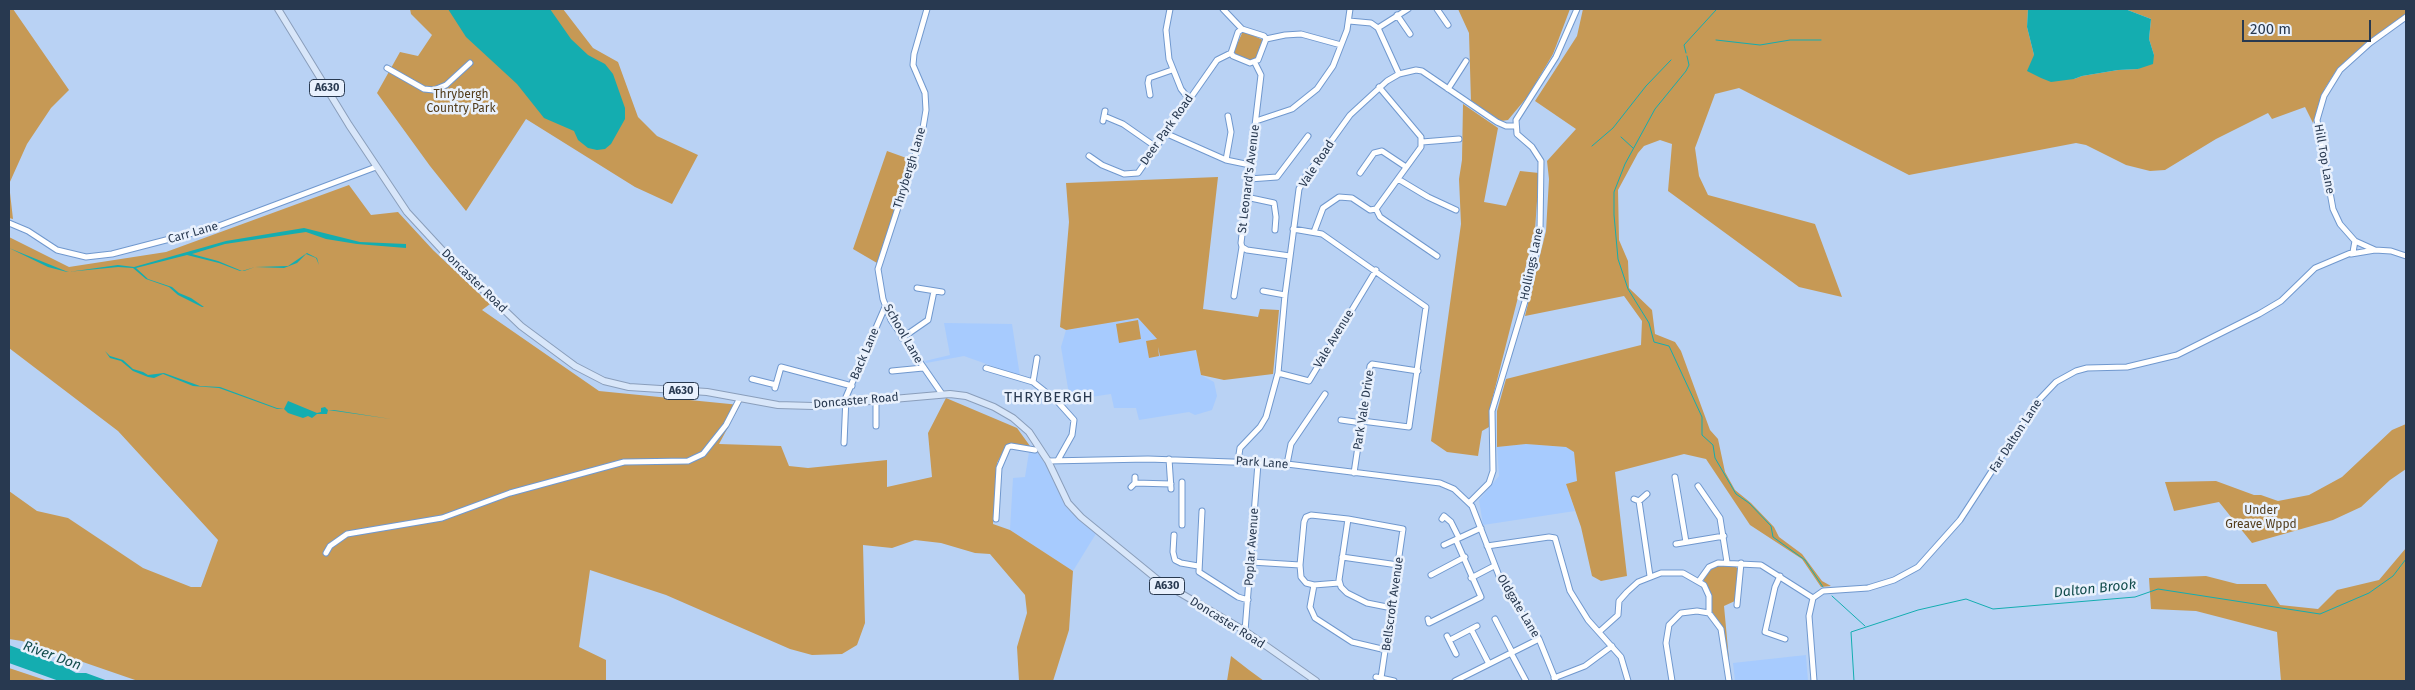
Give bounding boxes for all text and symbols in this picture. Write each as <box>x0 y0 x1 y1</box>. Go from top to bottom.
scale bar <box>2245 10 2374 42</box>
text: 200 m <box>2250 20 2291 38</box>
road number: A630 <box>310 80 344 96</box>
park label: Thrybergh Country Park <box>426 88 496 116</box>
street label: Deer Park Road <box>1137 92 1197 168</box>
street label: Hill Top Lane <box>2311 123 2337 195</box>
street label: St Leonard's Avenue <box>1235 124 1263 234</box>
street label: Thrybergh Lane <box>891 126 929 210</box>
street label: Vale Road <box>1296 138 1338 190</box>
street label: Carr Lane <box>166 219 220 247</box>
street label: Hollings Lane <box>1517 227 1547 301</box>
street label: Doncaster Road <box>438 246 510 316</box>
street label: School Lane <box>880 302 926 366</box>
street label: Vale Avenue <box>1311 307 1357 371</box>
street label: Back Lane <box>848 326 882 382</box>
street label: Park Vale Drive <box>1351 369 1377 451</box>
road number: A630 <box>664 382 698 400</box>
district label: THRYBERGH <box>1003 389 1095 407</box>
street label: Doncaster Road <box>813 390 899 412</box>
street label: Far Dalton Lane <box>1987 397 2045 475</box>
street label: Park Lane <box>1235 454 1289 472</box>
park label: Under Greave Wppd <box>2225 504 2297 532</box>
street label: Poplar Avenue <box>1242 507 1262 587</box>
street label: Bellscroft Avenue <box>1379 556 1407 652</box>
street label: Oldgate Lane <box>1493 572 1543 640</box>
water label: Dalton Brook <box>2053 576 2137 602</box>
road number: A630 <box>1150 578 1184 594</box>
street label: Doncaster Road <box>1187 594 1267 652</box>
water label: River Don <box>21 638 83 674</box>

